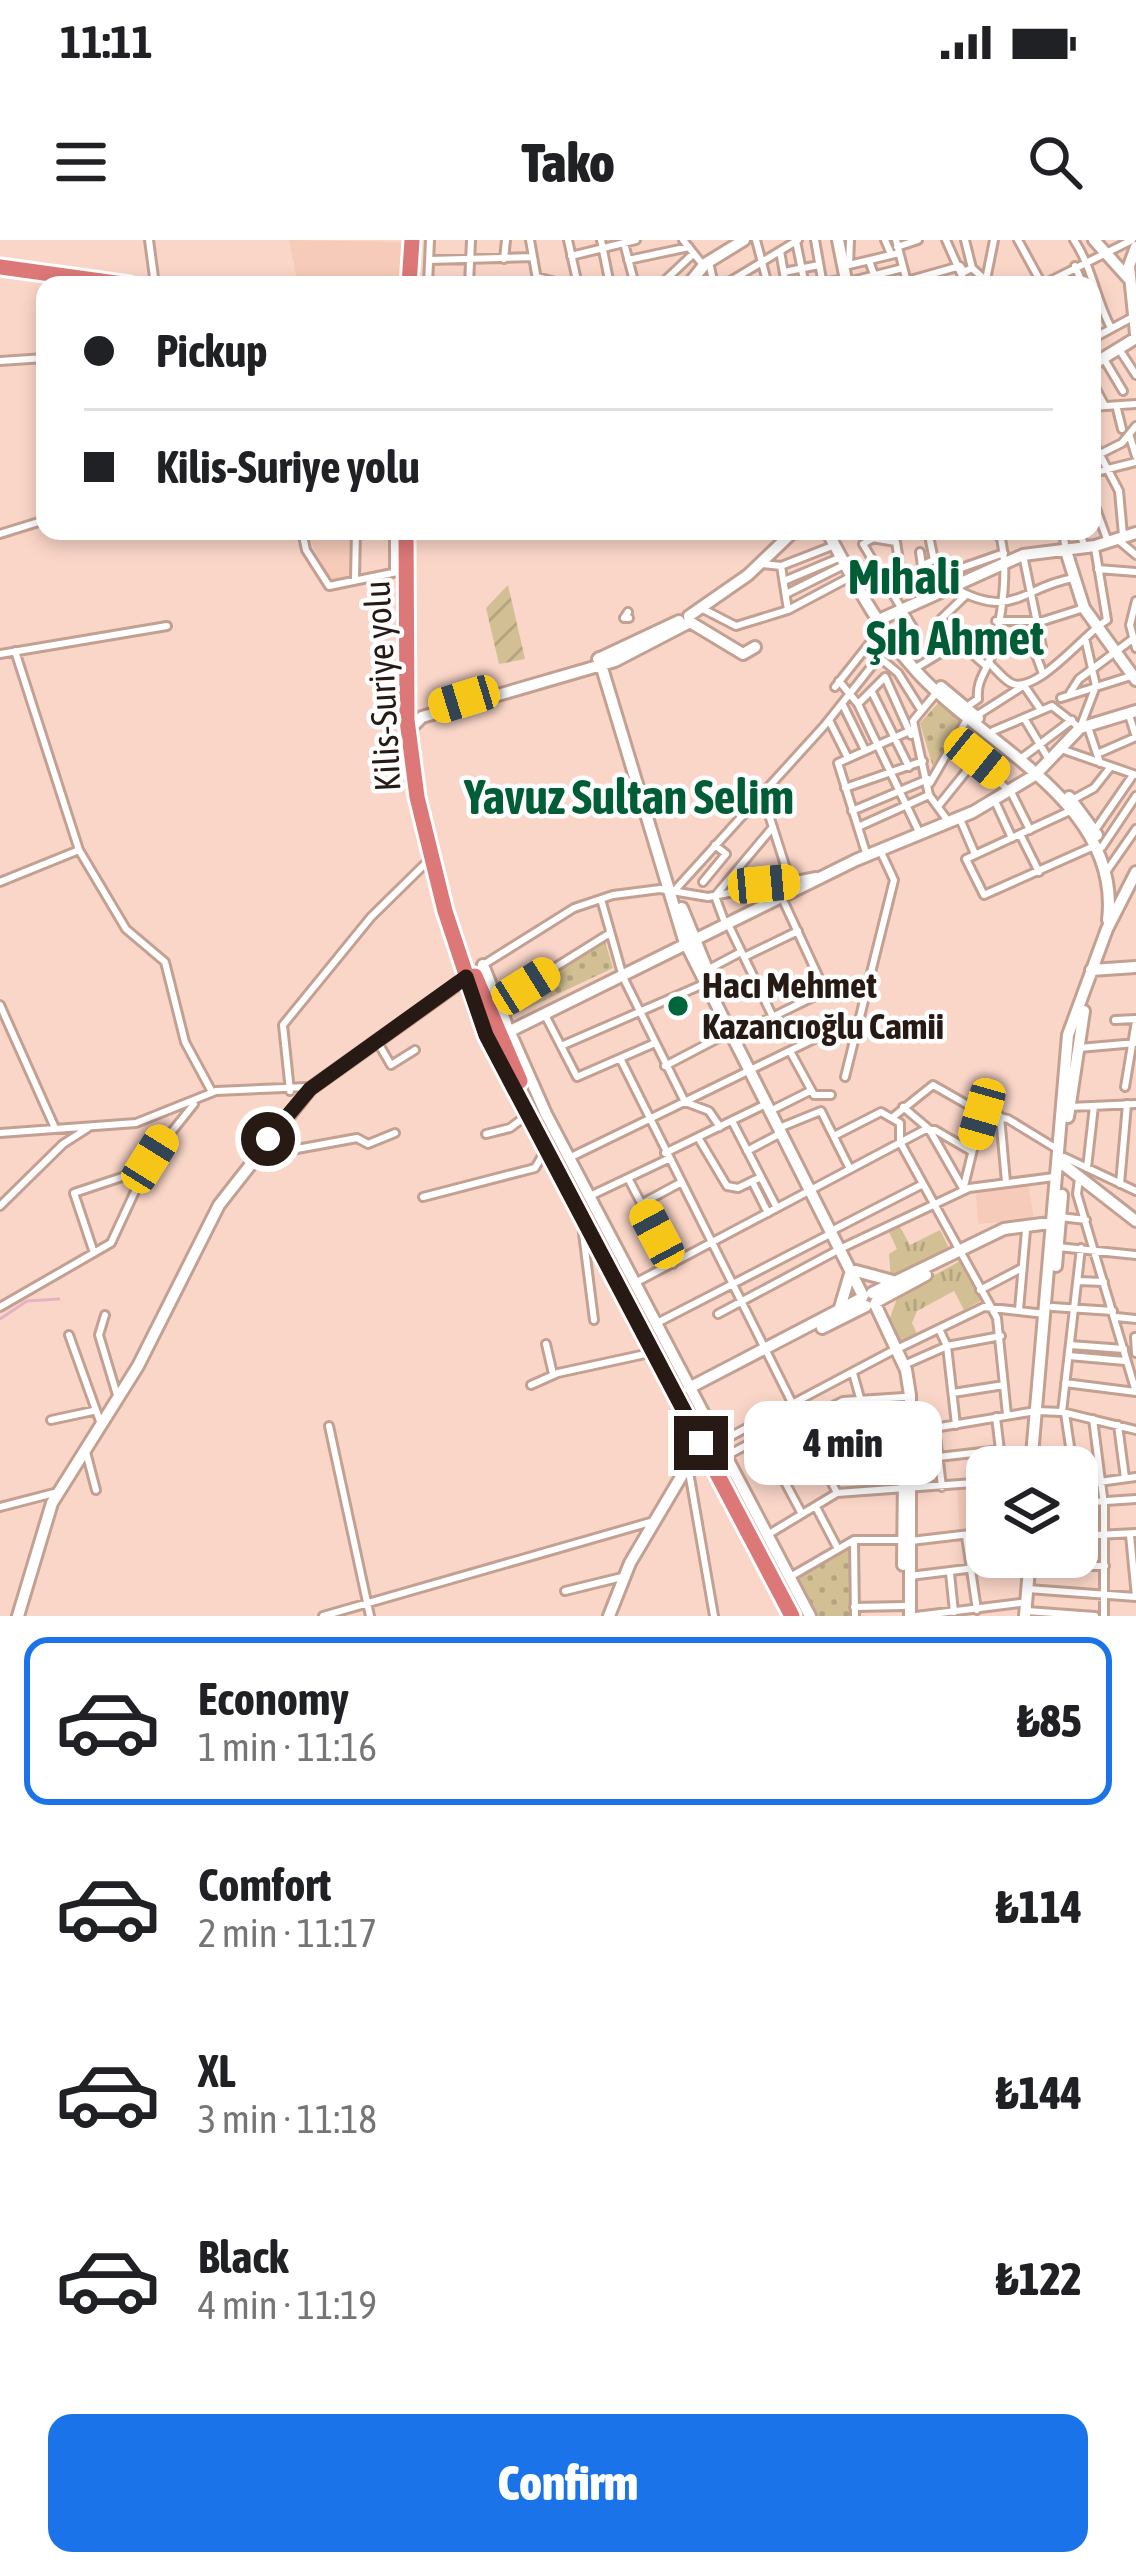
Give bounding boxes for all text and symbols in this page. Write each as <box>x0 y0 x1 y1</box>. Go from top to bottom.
text: 11:11 <box>60 16 153 68</box>
icon: menu <box>48 129 114 195</box>
icon: search <box>1022 129 1088 195</box>
text: Tako <box>521 132 615 193</box>
text: Pickup <box>156 325 267 377</box>
text: Kilis-Suriye yolu <box>156 441 420 493</box>
district label: Mıhali <box>848 549 960 604</box>
street label: Kilis-Suriye yolu <box>356 580 408 792</box>
district label: Şıh Ahmet <box>866 610 1044 665</box>
car <box>424 671 504 727</box>
car <box>938 721 1016 795</box>
district label: Yavuz Sultan Selim <box>463 769 794 824</box>
car <box>727 863 801 905</box>
car <box>486 952 566 1020</box>
place label: Hacı Mehmet Kazancıoğlu Camii <box>702 964 944 1047</box>
marker: Hacı Mehmet Kazancıoğlu Camii <box>665 993 691 1019</box>
car <box>955 1074 1009 1154</box>
route start <box>241 1112 295 1166</box>
car <box>116 1119 184 1199</box>
car <box>624 1194 690 1274</box>
callout: 4 min <box>743 1401 941 1485</box>
route end <box>674 1416 728 1470</box>
text: 4 min <box>803 1421 883 1465</box>
map controls <box>966 1446 1098 1578</box>
button: layers <box>966 1446 1098 1578</box>
icon: car <box>54 1667 162 1775</box>
text: Economy <box>198 1673 349 1725</box>
text: ₺85 <box>1017 1695 1082 1747</box>
text: 1 min · 11:16 <box>198 1725 377 1769</box>
icon: car <box>54 1853 162 1961</box>
text: Comfort <box>198 1859 331 1911</box>
text: ₺114 <box>996 1881 1082 1933</box>
text: 2 min · 11:17 <box>198 1911 377 1955</box>
icon: car <box>54 2039 162 2147</box>
text: XL <box>198 2045 236 2097</box>
text: ₺144 <box>996 2067 1082 2119</box>
text: 3 min · 11:18 <box>198 2097 377 2141</box>
icon: car <box>54 2225 162 2333</box>
text: Black <box>198 2231 289 2283</box>
text: ₺122 <box>996 2253 1082 2305</box>
text: 4 min · 11:19 <box>198 2283 377 2327</box>
button: Confirm <box>48 2414 1088 2552</box>

